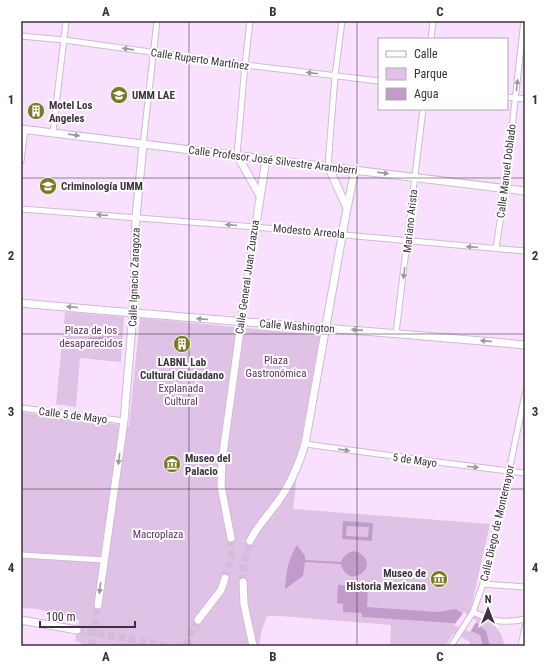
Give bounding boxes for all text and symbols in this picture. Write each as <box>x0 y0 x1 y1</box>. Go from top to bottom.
text: A <box>102 4 110 19</box>
text: B <box>269 4 277 19</box>
text: C <box>436 4 444 19</box>
legend <box>378 38 508 110</box>
one-way arrow <box>122 46 134 52</box>
street label: Calle Ruperto Martínez <box>150 46 250 73</box>
text: Calle <box>414 47 438 61</box>
text: Parque <box>414 67 448 81</box>
one-way arrow <box>306 70 319 76</box>
one-way arrow <box>513 79 520 91</box>
school or university icon: UMM LAE <box>109 85 129 105</box>
text: Agua <box>414 87 439 101</box>
place label: UMM LAE <box>132 89 175 102</box>
text: 1 <box>8 92 14 107</box>
text: 1 <box>532 92 538 107</box>
place label: Motel Los Angeles <box>49 99 93 125</box>
building icon: Motel Los Angeles <box>26 101 46 121</box>
street label: Calle Manuel Doblado <box>494 123 519 219</box>
one-way arrow <box>68 132 80 138</box>
street label: Calle Profesor José Silvestre Aramberri <box>188 144 358 177</box>
one-way arrow <box>377 170 389 176</box>
school or university icon: Criminología UMM <box>38 176 58 196</box>
place label: Criminología UMM <box>61 180 143 193</box>
street label: Mariano Arista <box>401 189 420 253</box>
one-way arrow <box>96 211 108 218</box>
street label: Calle General Juan Zuazua <box>233 219 262 335</box>
one-way arrow <box>225 222 237 228</box>
street label: Modesto Arreola <box>272 222 345 241</box>
street label: Calle Ignacio Zaragoza <box>126 227 143 327</box>
one-way arrow <box>466 243 478 250</box>
text: 2 <box>8 248 15 263</box>
text: 2 <box>532 248 539 263</box>
one-way arrow <box>401 267 407 279</box>
one-way arrow <box>66 304 78 311</box>
one-way arrow <box>196 315 208 322</box>
street label: Calle Washington <box>259 317 335 336</box>
park label: Plaza de los desaparecidos <box>59 324 123 350</box>
one-way arrow <box>351 327 363 334</box>
building icon: LABNL Lab Cultural Ciudadano <box>172 334 192 354</box>
one-way arrow <box>480 338 492 345</box>
park label: Plaza Gastronómica <box>246 354 306 380</box>
place label: LABNL Lab Cultural Ciudadano <box>140 356 224 382</box>
park label: Explanada Cultural <box>159 382 203 408</box>
text: 3 <box>8 404 14 419</box>
text: 3 <box>532 404 538 419</box>
street label: Calle 5 de Mayo <box>38 405 108 426</box>
one-way arrow <box>338 447 350 453</box>
street label: 5 de Mayo <box>392 451 438 470</box>
place label: Museo del Palacio <box>185 452 231 478</box>
one-way arrow <box>116 453 122 466</box>
museum icon: Museo del Palacio <box>162 454 182 474</box>
street label: Calle Diego de Montemayor <box>478 463 517 583</box>
one-way arrow <box>466 464 479 470</box>
park label: Macroplaza <box>133 528 183 541</box>
text: 4 <box>8 560 15 575</box>
text: 4 <box>532 560 539 575</box>
place label: Museo de Historia Mexicana <box>346 567 426 593</box>
museum icon: Museo de Historia Mexicana <box>429 569 449 589</box>
one-way arrow <box>97 582 103 594</box>
north arrow <box>468 589 508 629</box>
text: N <box>485 593 492 606</box>
scale bar <box>40 603 135 629</box>
text: 100 m <box>46 610 76 624</box>
text: A <box>102 649 110 664</box>
text: B <box>269 649 277 664</box>
text: C <box>436 649 444 664</box>

